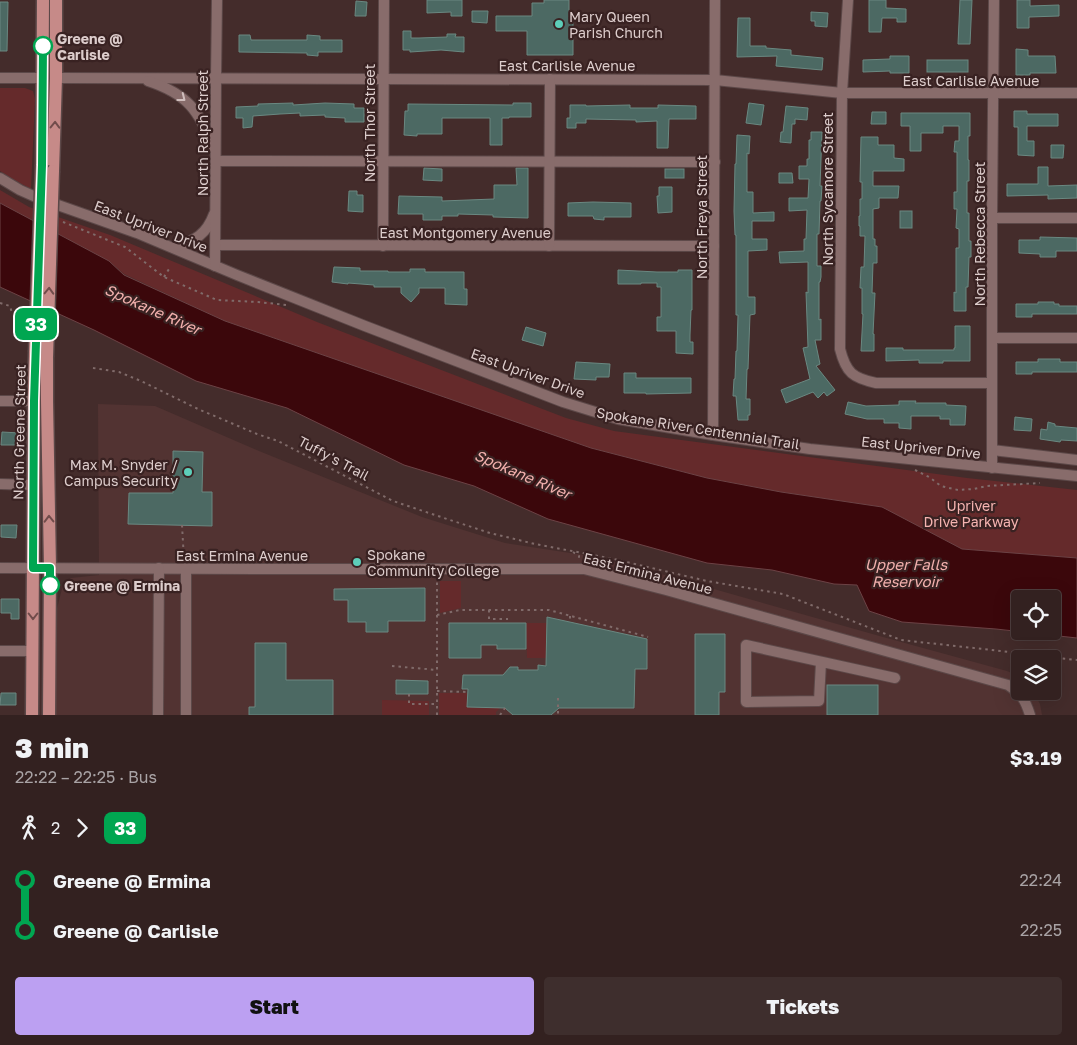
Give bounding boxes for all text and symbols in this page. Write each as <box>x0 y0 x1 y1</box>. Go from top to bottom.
place label: Mary Queen Parish Church <box>569 8 663 41</box>
marker: Mary Queen Parish Church <box>553 18 565 30</box>
place label: Greene @ Carlisle <box>57 30 123 63</box>
marker: Greene @ Carlisle <box>33 36 53 56</box>
street label: East Carlisle Avenue <box>499 57 635 74</box>
street label: North Thor Street <box>361 64 378 182</box>
street label: North Ralph Street <box>194 70 211 196</box>
street label: East Carlisle Avenue <box>903 72 1039 89</box>
one-way arrow <box>176 92 185 100</box>
street label: North Sycamore Street <box>819 112 836 266</box>
one-way arrow <box>49 120 60 128</box>
street label: North Freya Street <box>693 155 710 279</box>
street label: North Rebecca Street <box>971 162 988 306</box>
street label: East Upriver Drive <box>92 197 210 255</box>
street label: East Montgomery Avenue <box>379 224 551 241</box>
water label: Spokane River <box>102 280 206 339</box>
one-way arrow <box>44 287 55 295</box>
line badge: 33 <box>14 308 58 340</box>
text: 33 <box>25 313 47 335</box>
street label: East Upriver Drive <box>469 344 587 402</box>
street label: North Greene Street <box>9 364 29 500</box>
street label: Spokane River Centennial Trail <box>595 404 801 452</box>
street label: Tuffy's Trail <box>296 432 372 484</box>
street label: East Upriver Drive <box>860 432 982 462</box>
water label: Spokane River <box>472 446 576 503</box>
place label: Max M. Snyder / Campus Security <box>64 456 178 489</box>
marker: Max M. Snyder / Campus Security <box>182 466 194 478</box>
park label: Upriver Drive Parkway <box>923 497 1019 530</box>
one-way arrow <box>44 515 54 522</box>
place label: Spokane Community College <box>367 546 499 579</box>
street label: East Ermina Avenue <box>176 547 308 564</box>
street label: East Ermina Avenue <box>582 549 714 597</box>
water label: Upper Falls Reservoir <box>865 555 948 590</box>
marker: Spokane Community College <box>351 556 363 568</box>
marker: Greene @ Ermina <box>40 575 60 595</box>
place label: Greene @ Ermina <box>64 577 180 594</box>
map controls <box>1011 590 1061 700</box>
button: locate <box>1011 590 1061 640</box>
one-way arrow <box>28 613 38 621</box>
button: layers <box>1011 650 1061 700</box>
text: 3 min <box>15 731 89 764</box>
text: $3.19 <box>1010 746 1062 769</box>
text: 22:22 – 22:25 · Bus <box>15 767 157 787</box>
icon: walk <box>15 814 43 842</box>
icon: forward <box>68 814 96 842</box>
text: 33 <box>114 817 136 839</box>
text: 2 <box>51 818 60 838</box>
text: Greene @ Ermina <box>53 869 211 892</box>
text: 22:24 <box>1020 870 1062 890</box>
text: Greene @ Carlisle <box>53 919 219 942</box>
text: 22:25 <box>1020 920 1062 940</box>
button: Start <box>15 977 534 1035</box>
button: Tickets <box>544 977 1062 1035</box>

